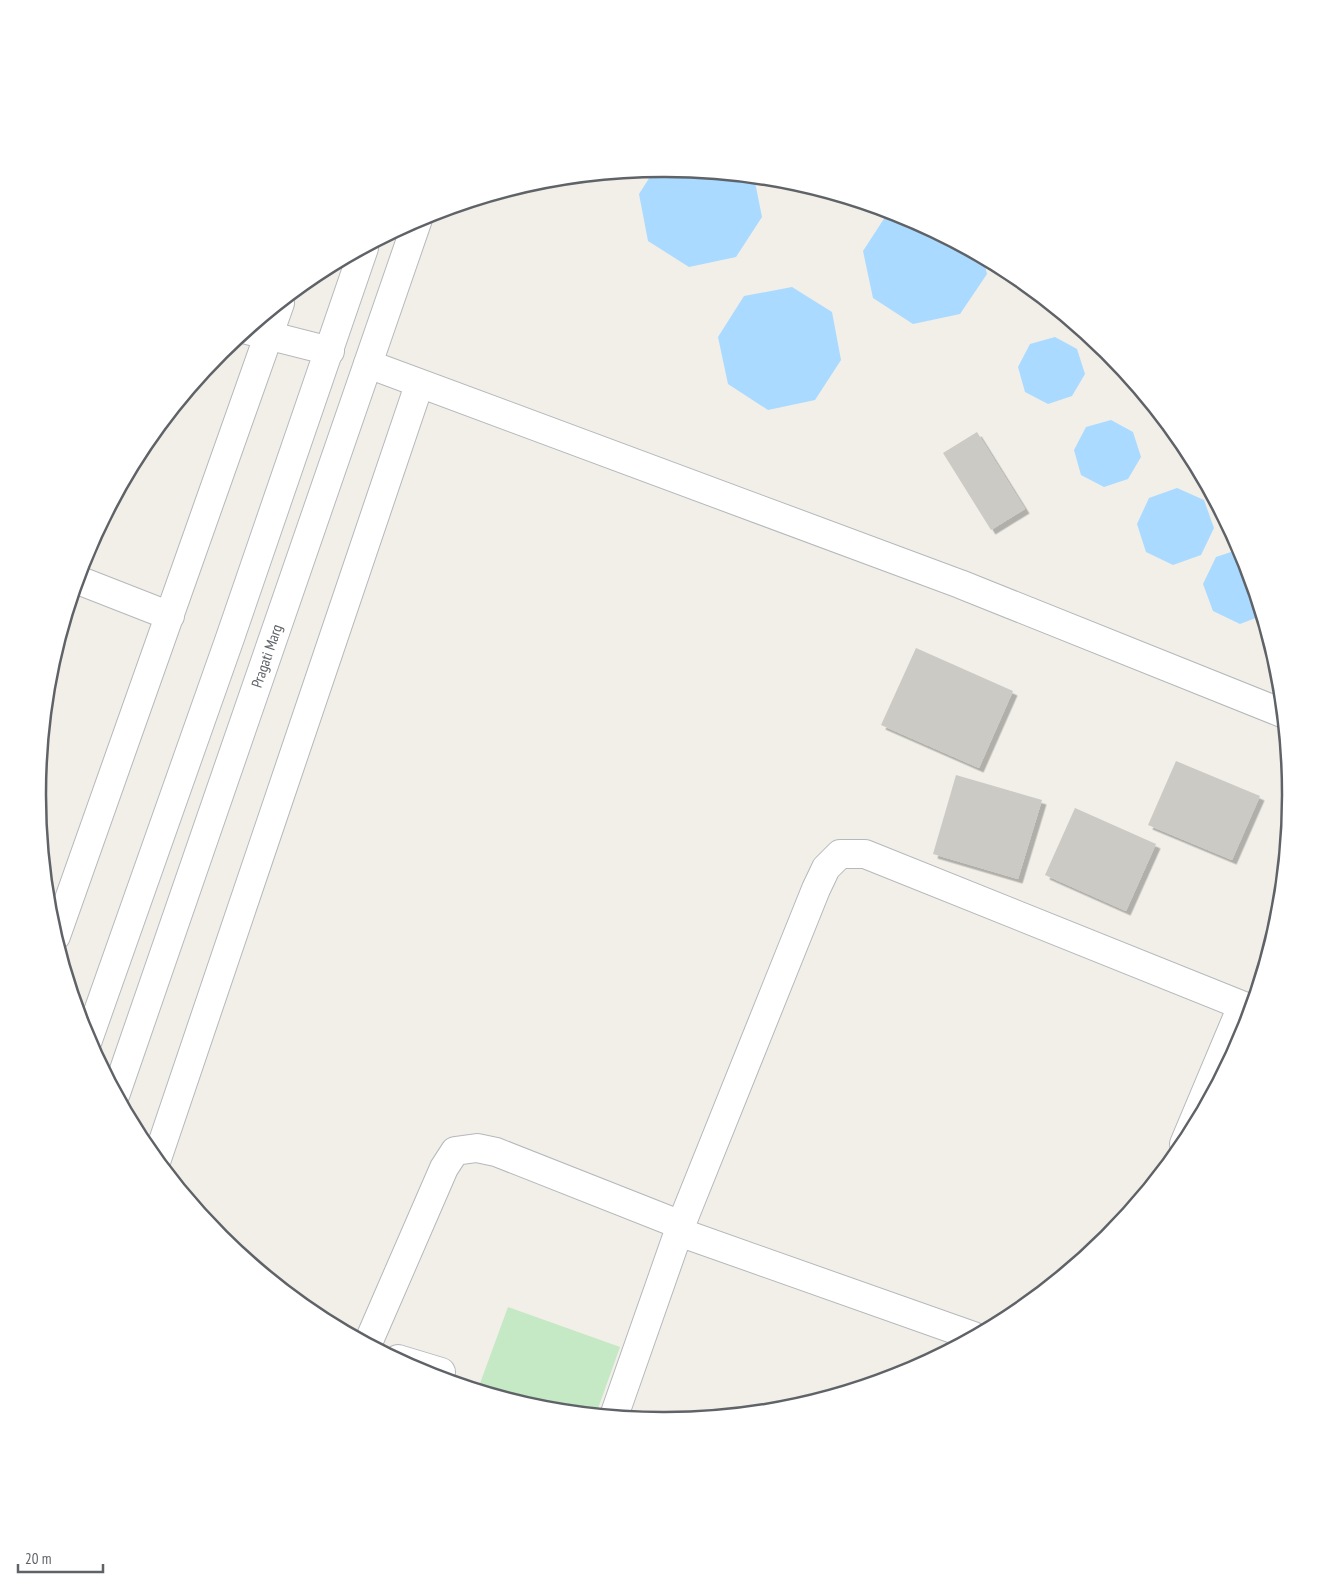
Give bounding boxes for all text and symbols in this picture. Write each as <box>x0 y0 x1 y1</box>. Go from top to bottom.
street label: Pragati Marg <box>247 622 286 690</box>
scale bar <box>18 1542 102 1574</box>
text: 20 m <box>25 1549 51 1568</box>

